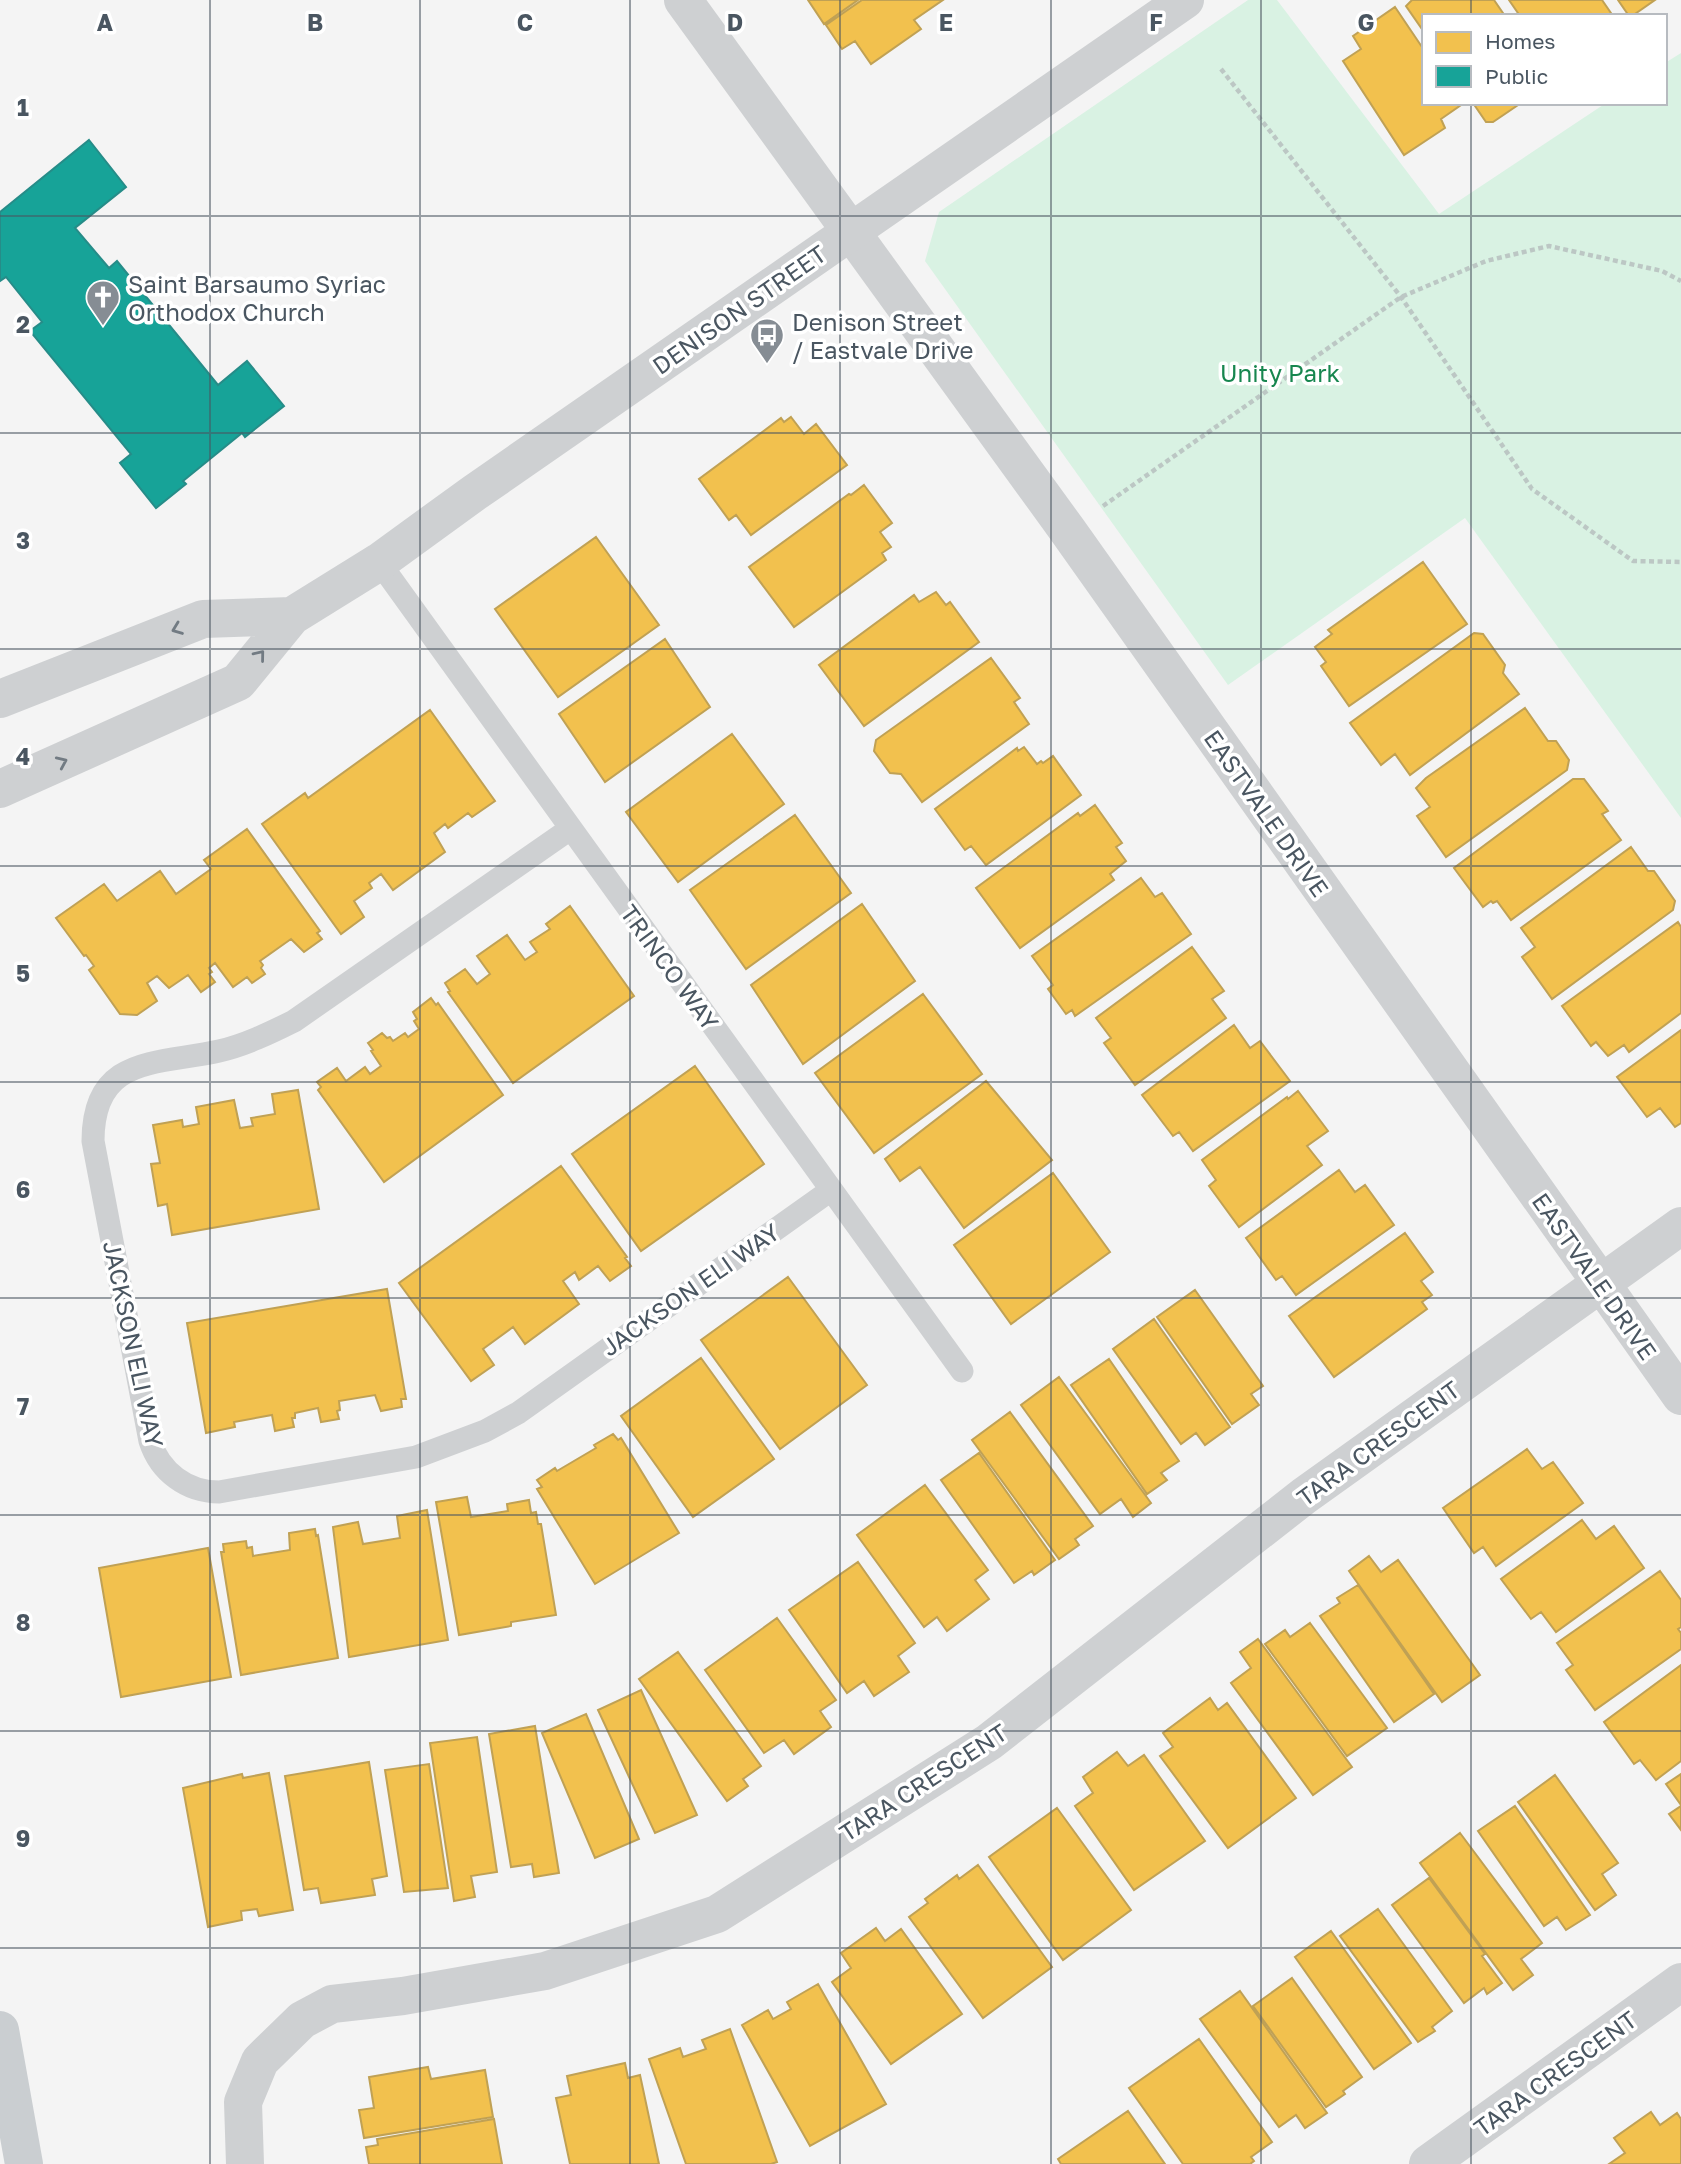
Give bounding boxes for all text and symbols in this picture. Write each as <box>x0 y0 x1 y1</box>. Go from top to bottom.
text: A <box>97 8 114 36</box>
text: B <box>307 8 323 36</box>
text: C <box>517 8 533 36</box>
text: D <box>727 8 743 36</box>
text: E <box>939 8 953 36</box>
text: F <box>1149 8 1163 36</box>
text: G <box>1358 8 1374 36</box>
legend <box>1422 14 1667 105</box>
text: Homes <box>1485 28 1555 54</box>
text: Public <box>1485 63 1548 89</box>
text: 1 <box>17 93 29 121</box>
street label: DENISON STREET <box>647 238 831 380</box>
place label: Saint Barsaumo Syriac Orthodox Church <box>128 269 386 326</box>
church icon: Saint Barsaumo Syriac Orthodox Church <box>84 278 122 327</box>
place label: Denison Street / Eastvale Drive <box>792 307 973 364</box>
text: 2 <box>16 310 30 338</box>
bus stop icon: Denison Street / Eastvale Drive <box>748 316 786 365</box>
park label: Unity Park <box>1220 358 1340 387</box>
text: 3 <box>16 526 30 554</box>
one-way arrow <box>171 621 183 635</box>
one-way arrow <box>252 651 264 664</box>
street label: EASTVALE DRIVE <box>1199 724 1335 902</box>
text: 4 <box>16 742 30 770</box>
one-way arrow <box>55 756 68 770</box>
street label: TRINCO WAY <box>615 899 726 1036</box>
text: 5 <box>16 959 30 987</box>
text: 6 <box>16 1175 30 1203</box>
street label: EASTVALE DRIVE <box>1527 1187 1663 1365</box>
street label: JACKSON ELI WAY <box>595 1216 785 1361</box>
street label: JACKSON ELI WAY <box>98 1238 170 1451</box>
street label: TARA CRESCENT <box>1291 1374 1465 1512</box>
text: 7 <box>17 1392 29 1420</box>
text: 8 <box>16 1608 30 1636</box>
street label: TARA CRESCENT <box>834 1717 1012 1847</box>
text: 9 <box>16 1824 30 1852</box>
street label: TARA CRESCENT <box>1468 2004 1642 2142</box>

